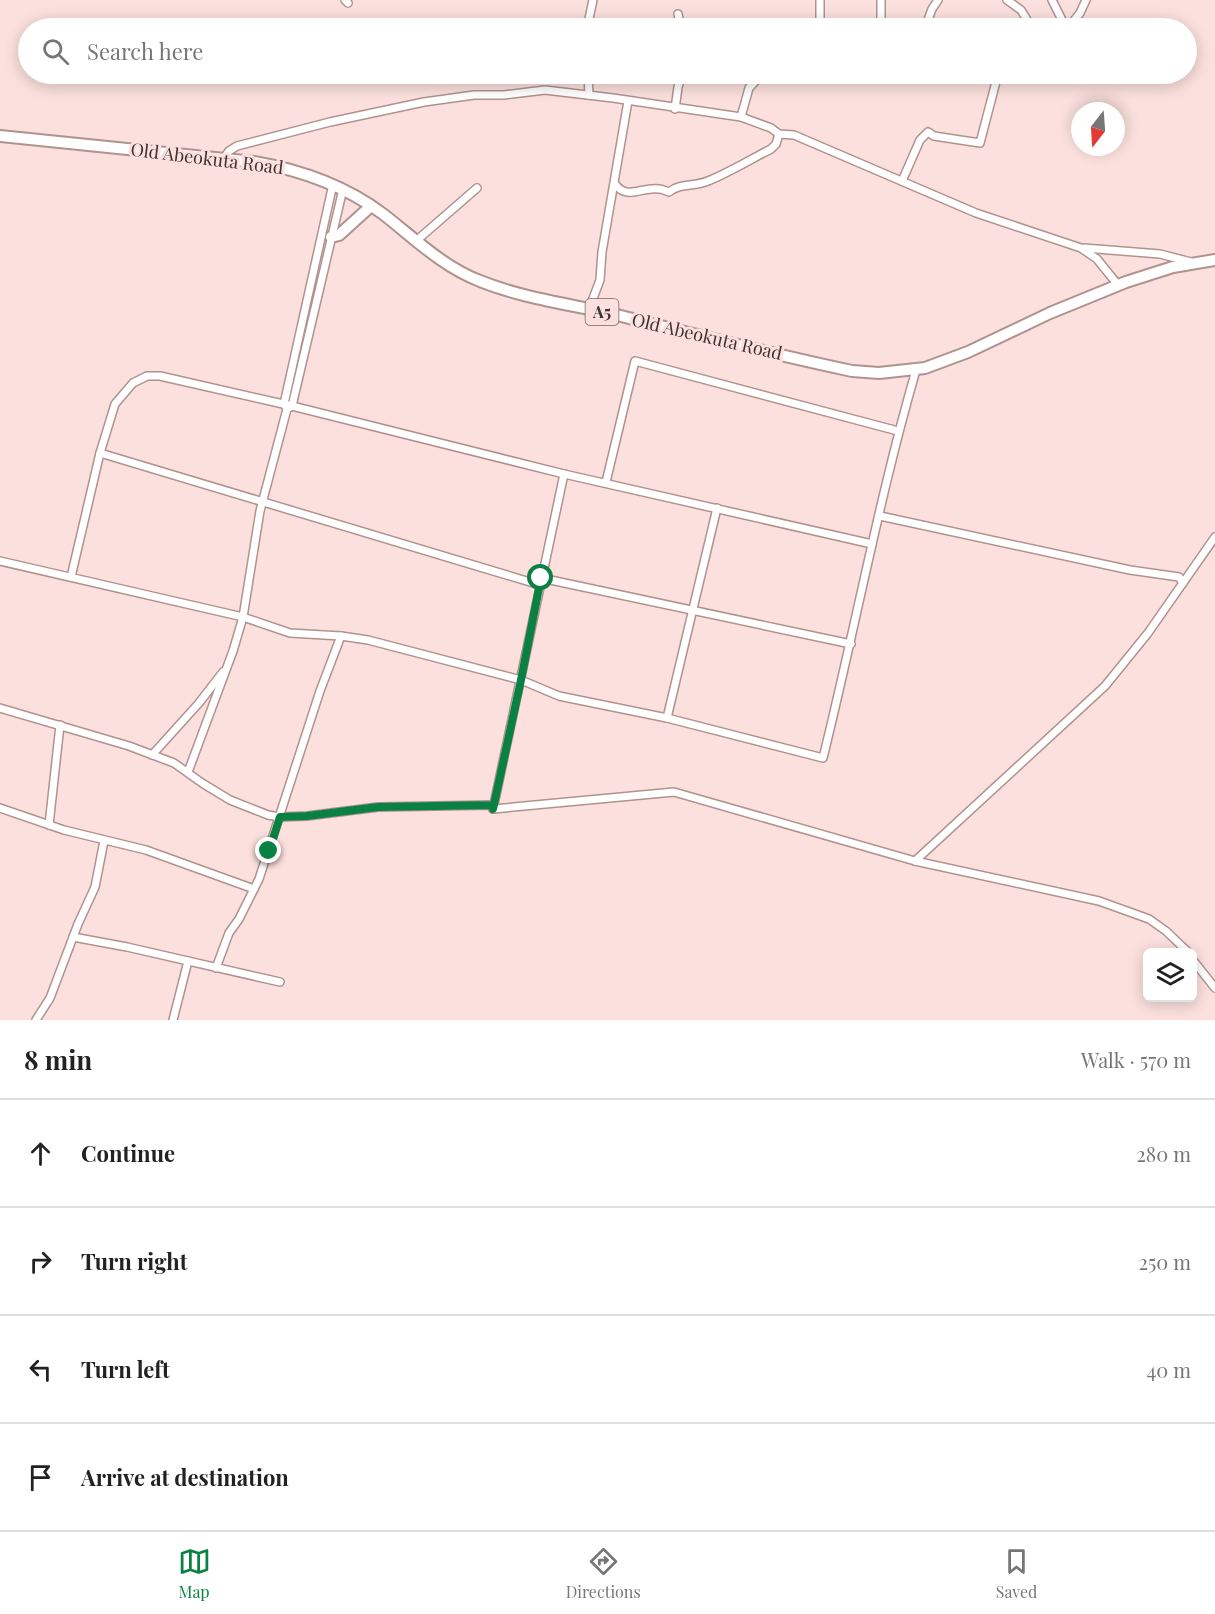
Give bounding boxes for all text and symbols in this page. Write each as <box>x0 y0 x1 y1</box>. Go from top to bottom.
search box <box>18 18 1197 84</box>
icon: search <box>39 35 72 68</box>
text: Search here <box>87 36 203 66</box>
north arrow <box>1071 102 1125 156</box>
street label: Old Abeokuta Road <box>129 137 285 179</box>
road number: A5 <box>586 299 618 325</box>
street label: Old Abeokuta Road <box>630 307 785 365</box>
route start <box>527 564 553 590</box>
route end <box>255 837 281 863</box>
map controls <box>1143 948 1197 1002</box>
button: layers <box>1143 948 1197 1002</box>
text: 8 min <box>24 1042 92 1077</box>
text: Walk · 570 m <box>1081 1046 1191 1073</box>
icon: ahead <box>24 1137 57 1170</box>
text: Continue <box>81 1138 175 1168</box>
text: 280 m <box>1136 1140 1191 1167</box>
icon: right <box>24 1245 57 1278</box>
text: Turn right <box>81 1246 187 1276</box>
text: 250 m <box>1138 1248 1191 1275</box>
icon: left <box>24 1353 57 1386</box>
text: Turn left <box>81 1354 170 1384</box>
text: 40 m <box>1146 1356 1191 1383</box>
icon: arrive <box>24 1461 57 1494</box>
text: Arrive at destination <box>81 1462 289 1492</box>
tab: Map <box>178 1545 211 1602</box>
tab: Directions <box>566 1545 641 1602</box>
tab: Saved <box>996 1545 1037 1602</box>

